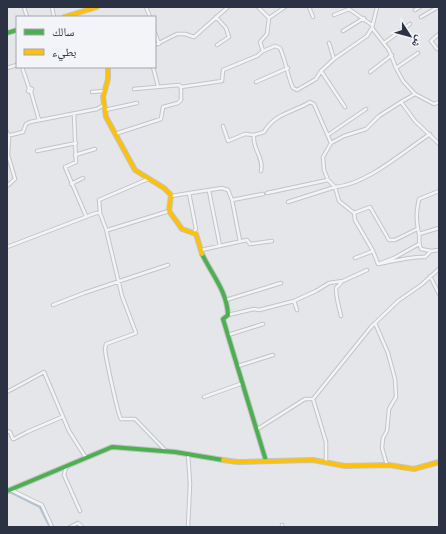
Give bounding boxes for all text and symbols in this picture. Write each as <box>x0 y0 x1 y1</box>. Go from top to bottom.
legend <box>16 16 156 68</box>
north arrow <box>390 16 430 56</box>
text: سالك <box>52 25 74 39</box>
text: ش <box>408 32 426 50</box>
text: بطيء <box>52 45 76 62</box>

